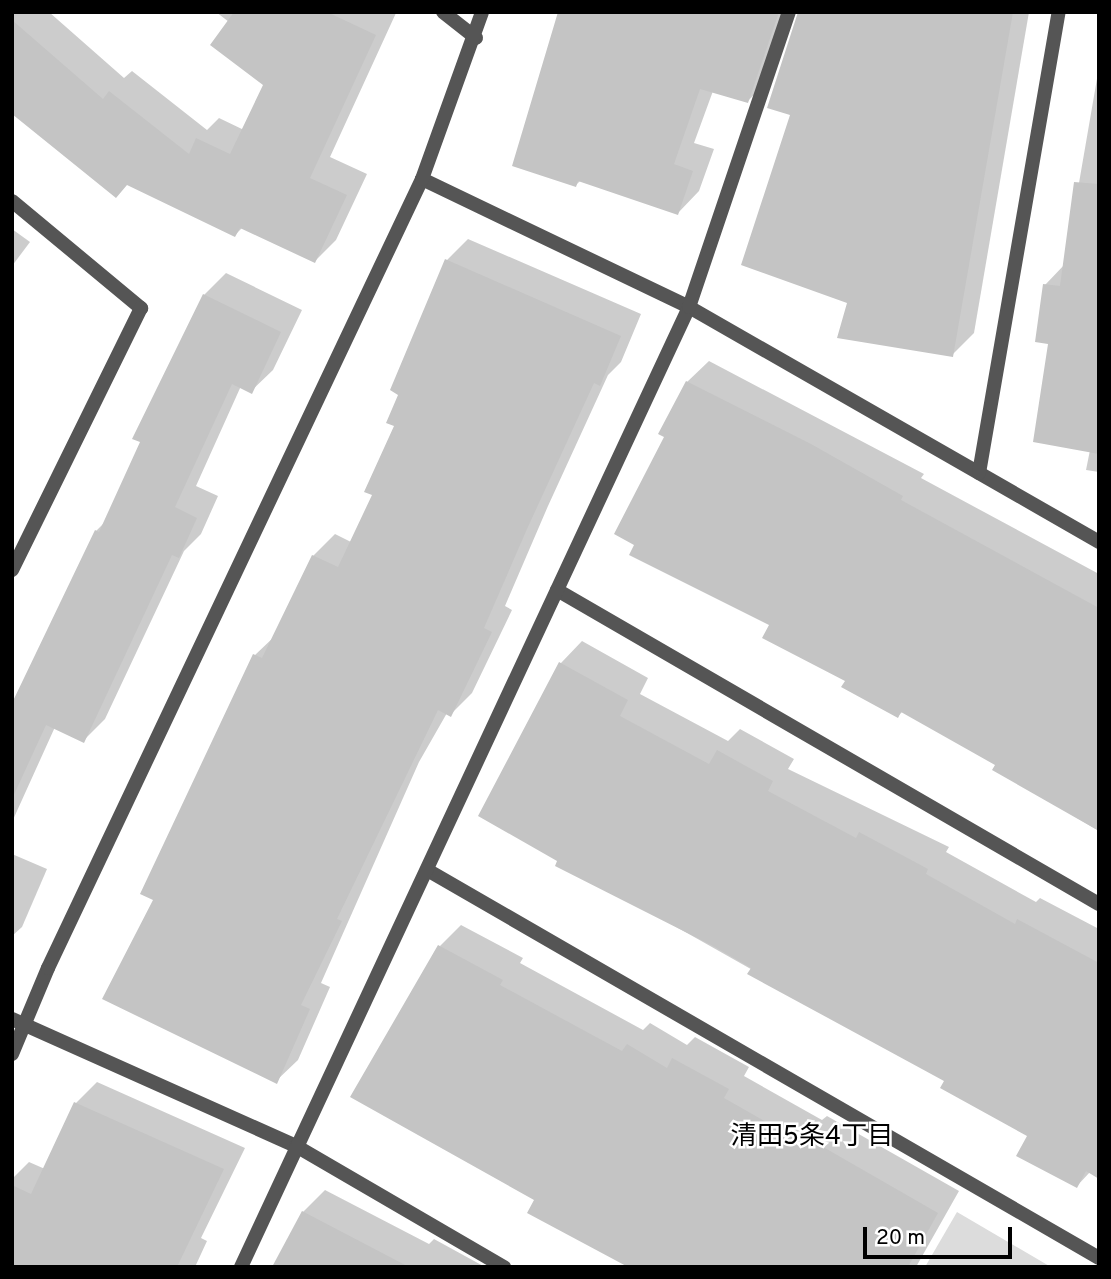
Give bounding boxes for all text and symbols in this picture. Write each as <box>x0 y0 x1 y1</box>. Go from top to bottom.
district label: 清田5条4丁目 <box>731 1122 893 1154</box>
scale bar <box>866 1212 1015 1256</box>
text: 20 m <box>876 1225 925 1252</box>

